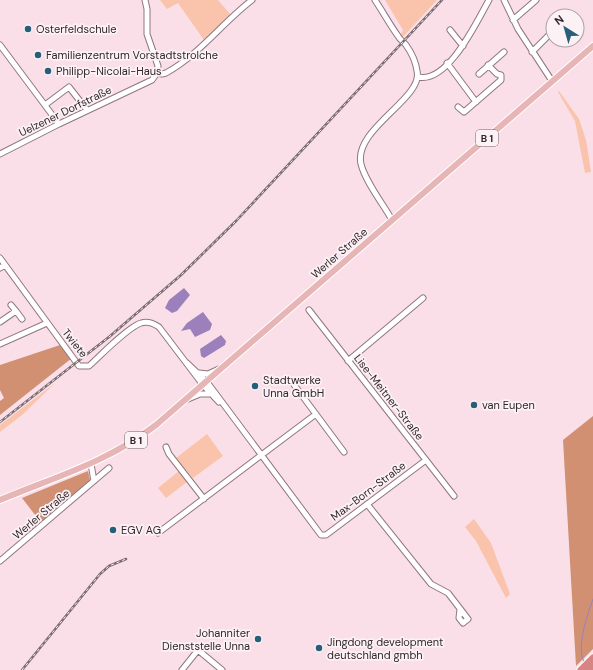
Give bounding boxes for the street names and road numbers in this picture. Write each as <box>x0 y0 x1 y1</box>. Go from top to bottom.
street label: Uelzener Dorfstraße <box>16 82 114 140</box>
road number: B 1 <box>476 130 498 146</box>
street label: Werler Straße <box>308 225 370 281</box>
street label: Twiete <box>59 326 91 360</box>
street label: Lise-Meitner-Straße <box>351 351 427 443</box>
road number: B 1 <box>125 432 147 448</box>
street label: Max-Born-Straße <box>328 458 408 524</box>
street label: Werler Straße <box>10 486 72 542</box>

